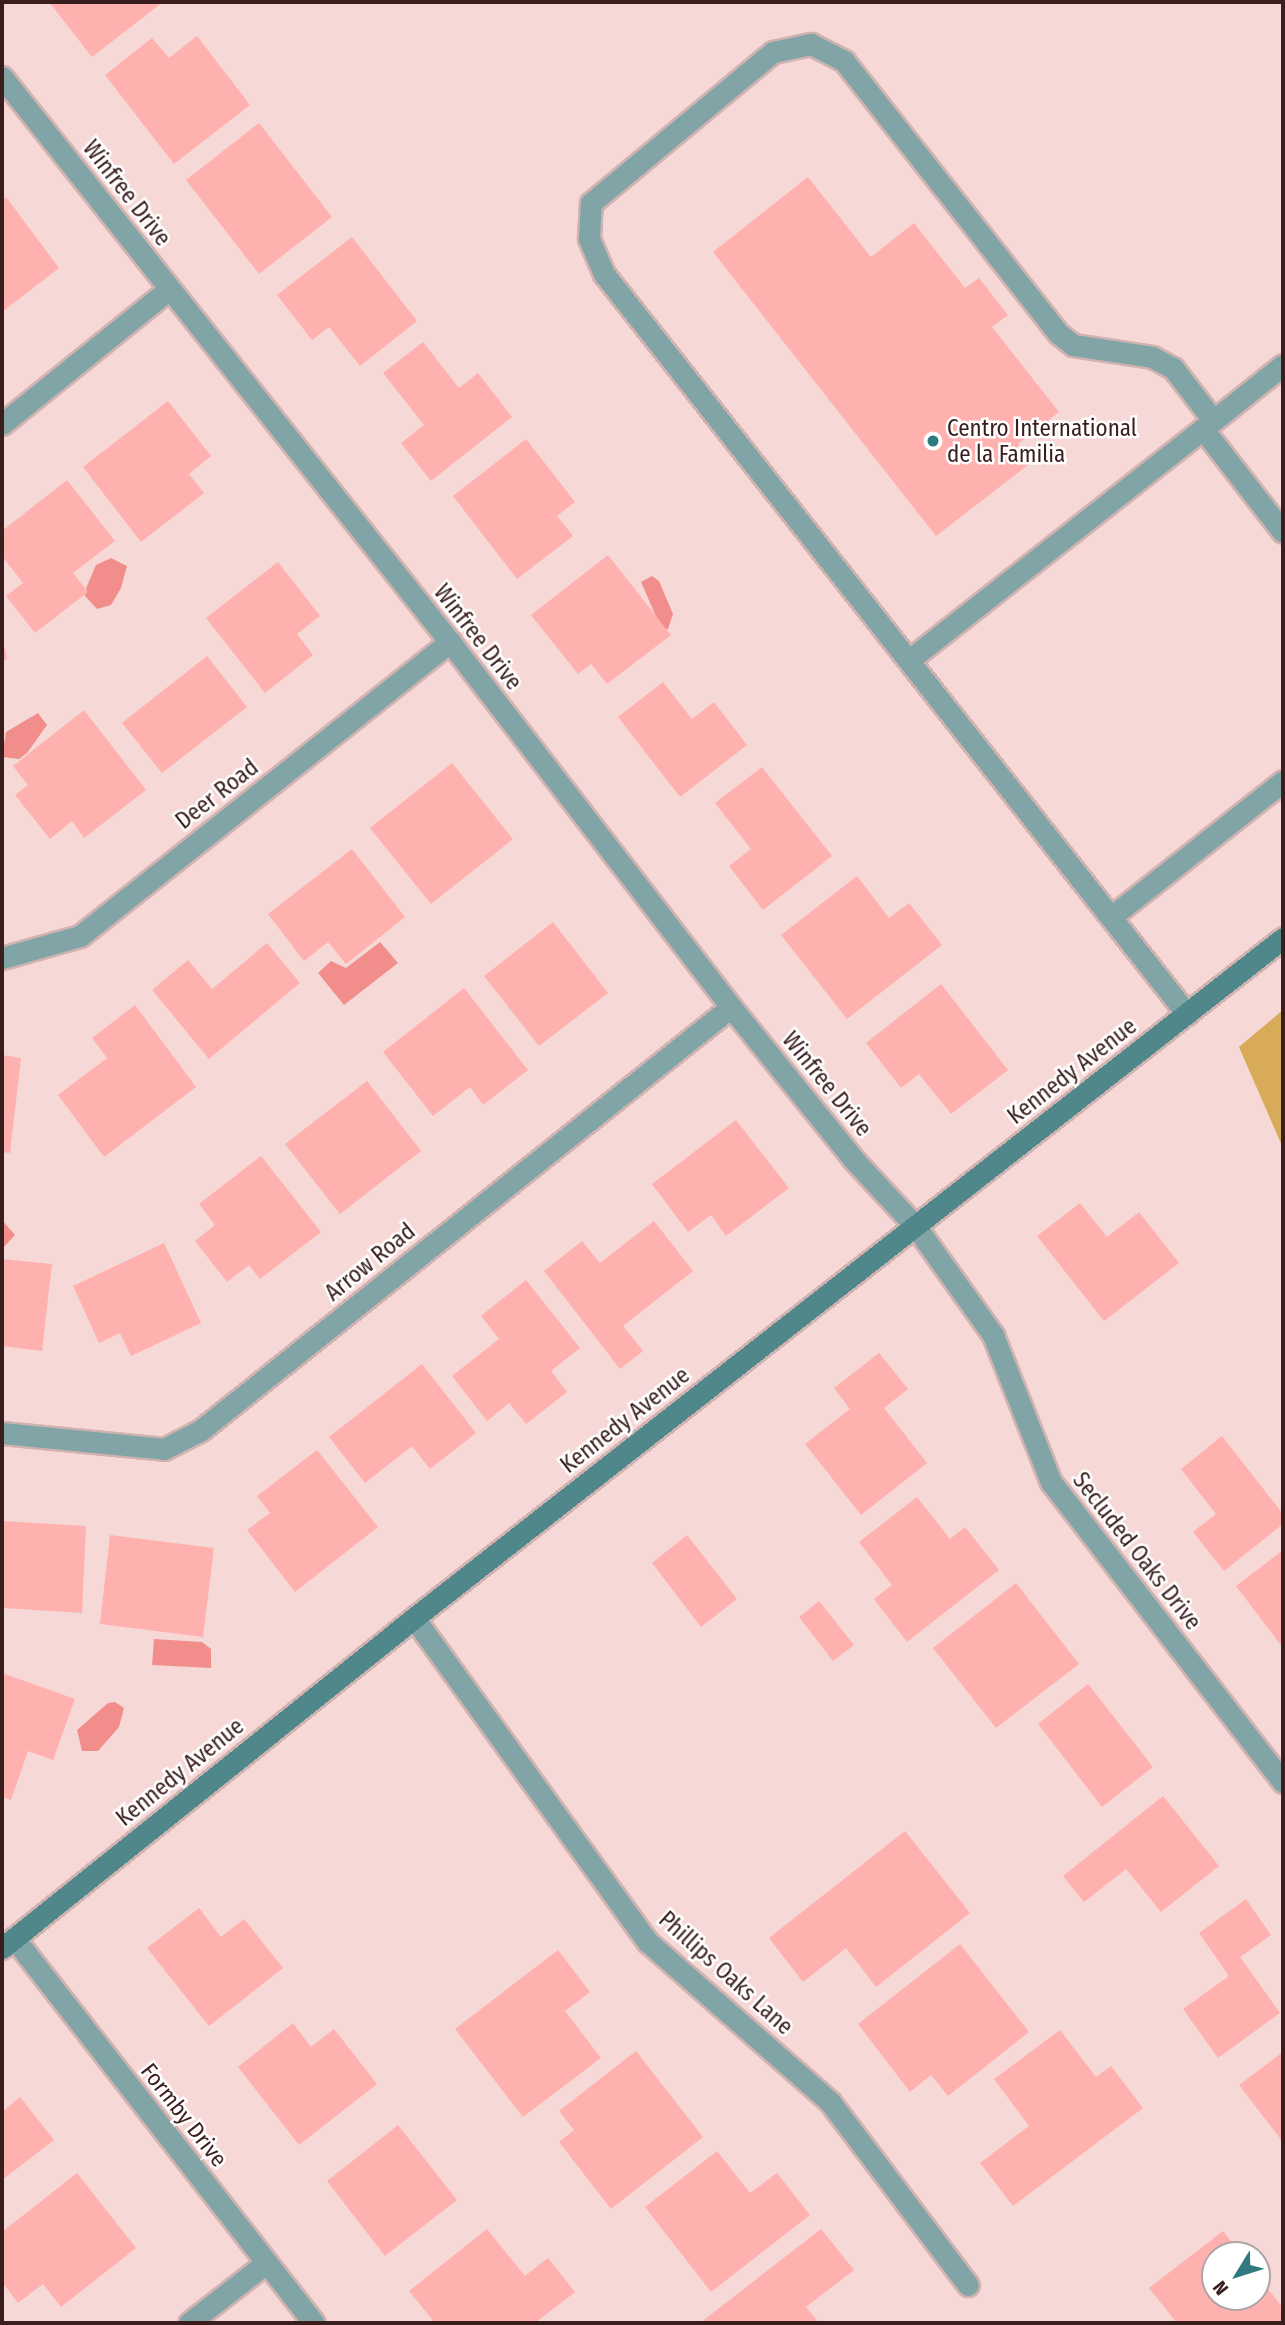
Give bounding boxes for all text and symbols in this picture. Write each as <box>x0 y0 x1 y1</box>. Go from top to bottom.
street label: Winfree Drive <box>77 135 177 251</box>
place label: Centro International de la Familia <box>947 414 1137 468</box>
marker: Centro International de la Familia <box>925 433 941 449</box>
street label: Winfree Drive <box>428 579 528 695</box>
street label: Deer Road <box>170 753 264 835</box>
street label: Kennedy Avenue <box>1002 1012 1142 1130</box>
street label: Winfree Drive <box>777 1026 877 1142</box>
street label: Arrow Road <box>319 1217 421 1307</box>
street label: Kennedy Avenue <box>555 1361 695 1479</box>
street label: Secluded Oaks Drive <box>1067 1467 1207 1635</box>
street label: Kennedy Avenue <box>111 1712 249 1832</box>
street label: Phillips Oaks Lane <box>653 1906 799 2040</box>
street label: Formby Drive <box>135 2058 233 2172</box>
north arrow <box>1201 2241 1271 2311</box>
text: N <box>1208 2276 1233 2300</box>

